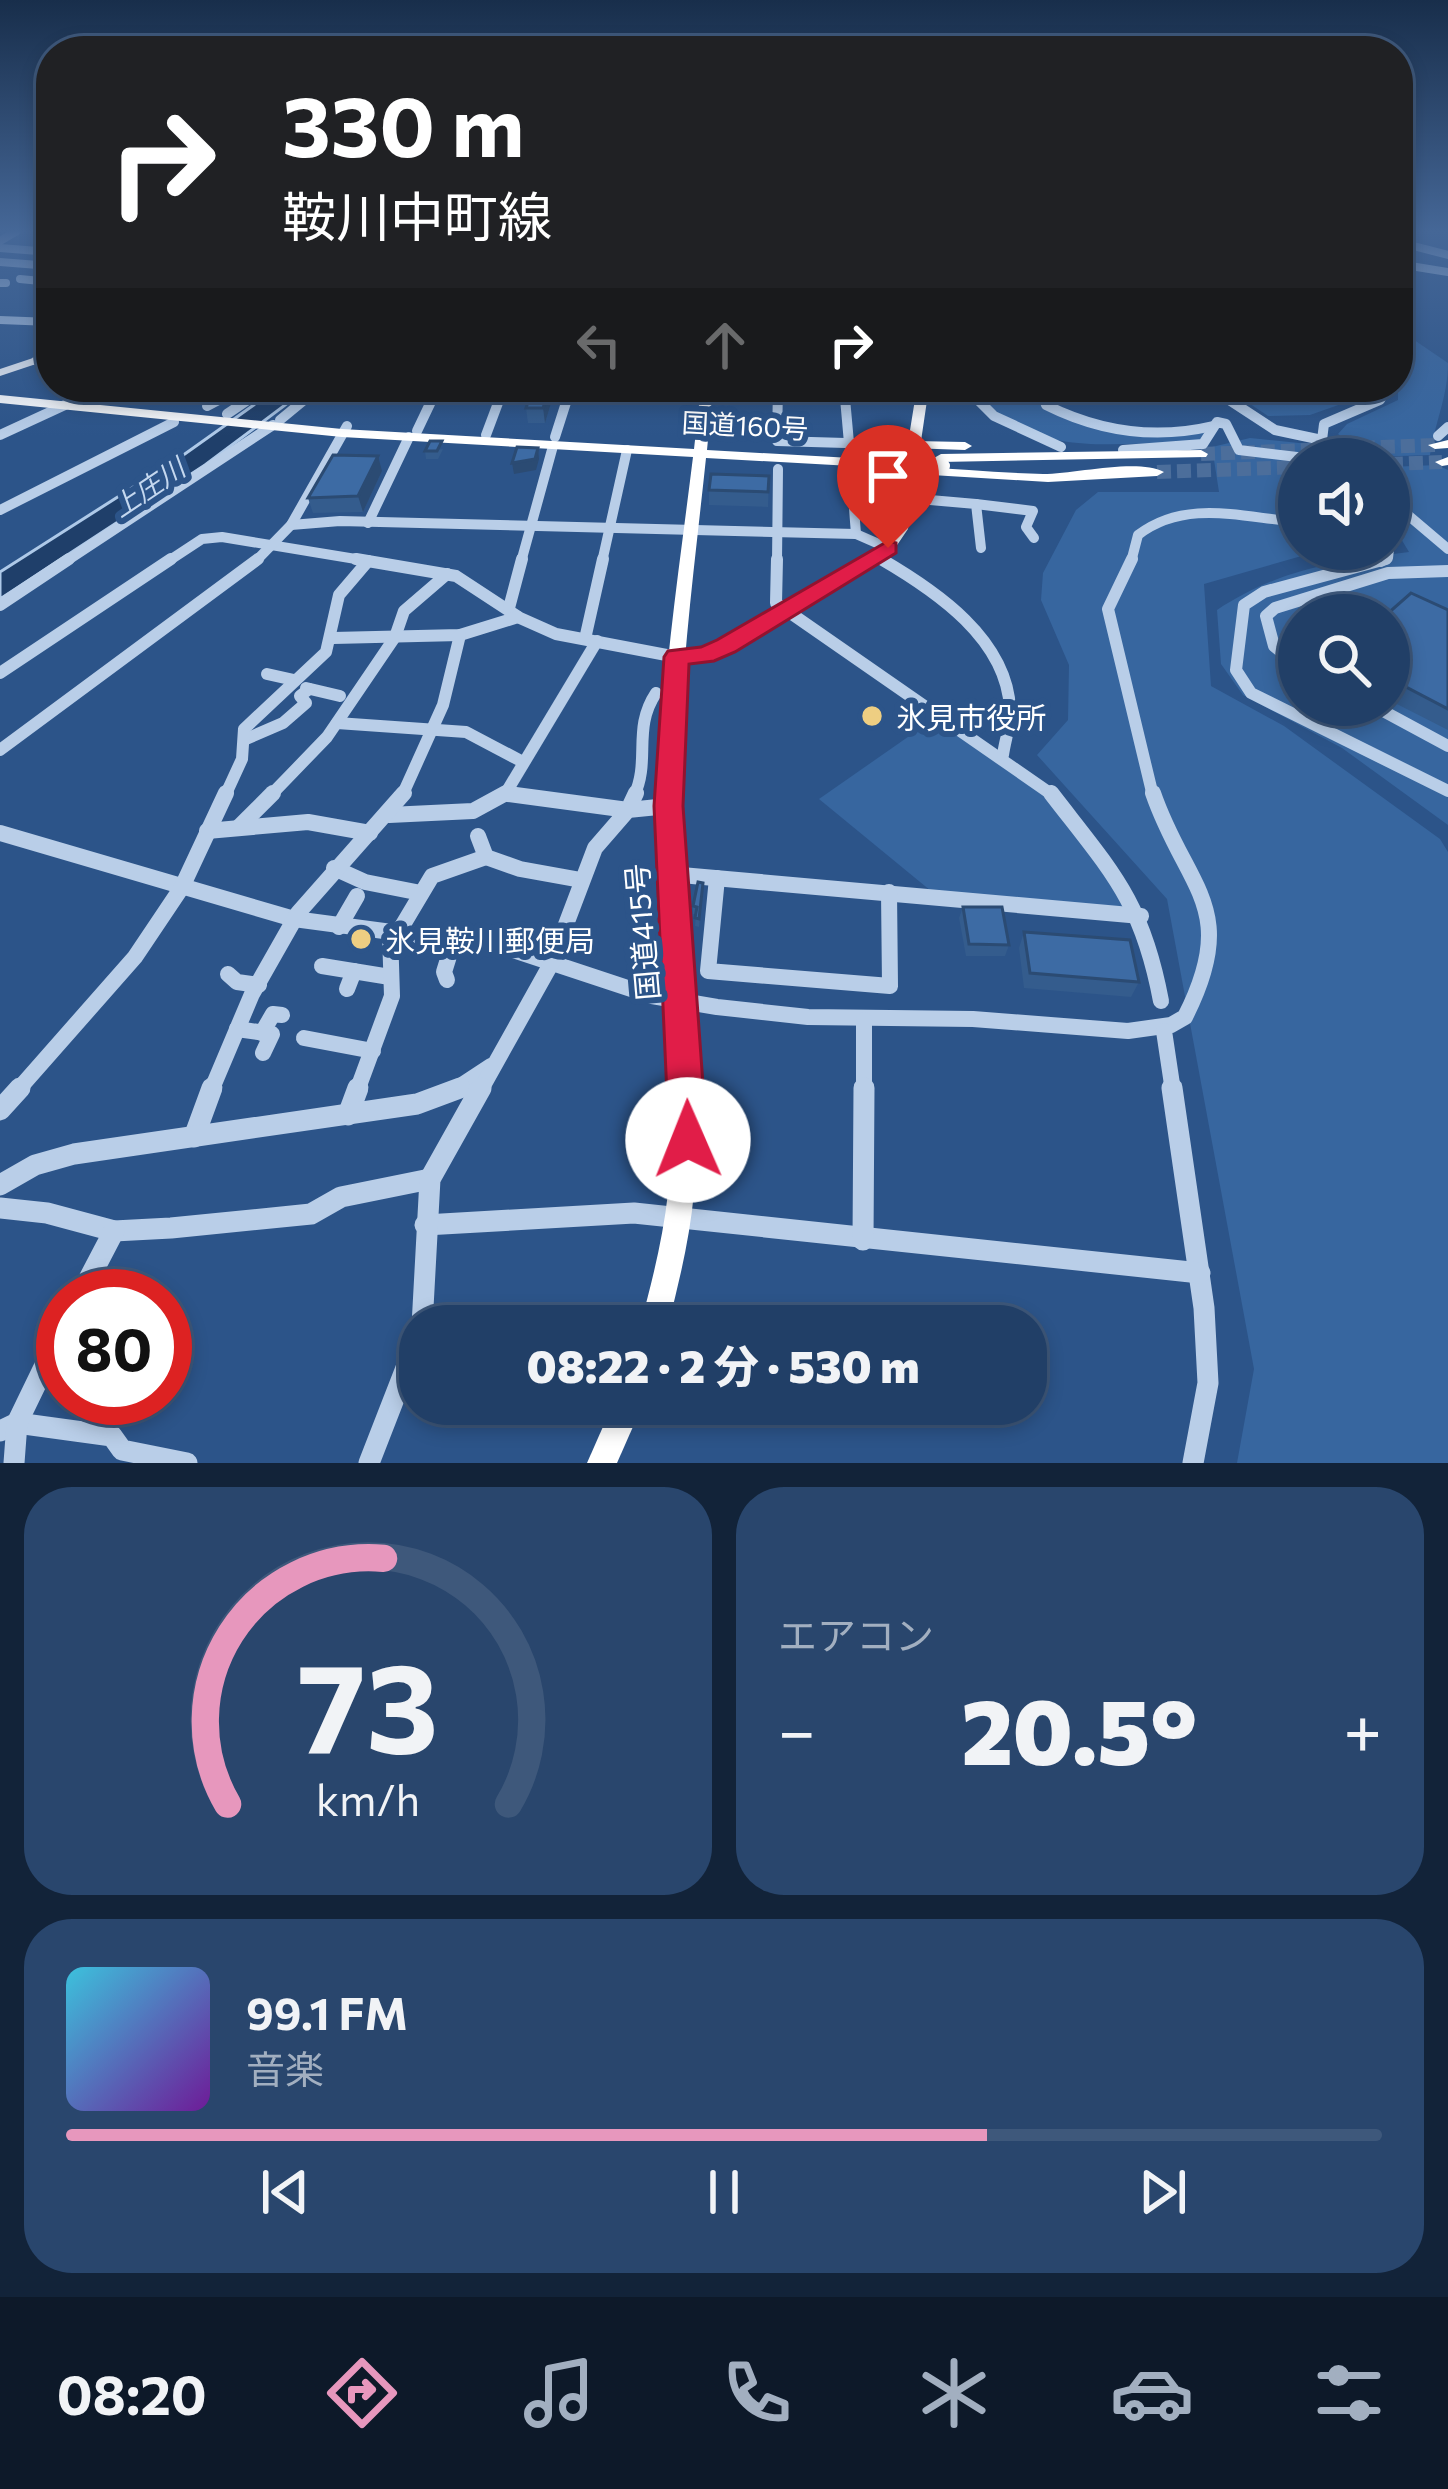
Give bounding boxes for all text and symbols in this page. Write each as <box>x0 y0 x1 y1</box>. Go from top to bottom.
text: 330 m <box>282 72 525 174</box>
icon: right <box>84 84 240 240</box>
text: 鞍川中町線 <box>282 182 552 248</box>
icon: left <box>566 312 632 378</box>
icon: ahead <box>692 312 758 378</box>
icon: right <box>818 312 884 378</box>
street label: 国道160号 <box>681 405 809 445</box>
pin <box>837 425 939 548</box>
map controls <box>1278 438 1410 726</box>
button: sound <box>1278 438 1410 570</box>
icon: arrive <box>855 443 921 509</box>
water label: 上庄川 <box>105 449 193 523</box>
button: search <box>1278 594 1410 726</box>
place label: 氷見市役所 <box>896 698 1046 735</box>
marker: 氷見市役所 <box>859 703 885 729</box>
street label: 国道415号 <box>617 862 665 1002</box>
place label: 氷見鞍川郵便局 <box>385 921 595 958</box>
marker: 氷見鞍川郵便局 <box>348 926 374 952</box>
position arrow <box>625 1077 751 1203</box>
speed limit sign: 80 <box>36 1269 192 1425</box>
text: 08:22 · 2 分 · 530 m <box>526 1337 920 1392</box>
text: エアコン <box>778 1610 934 1658</box>
text: 73 <box>297 1626 439 1779</box>
text: 20.5° <box>961 1673 1197 1784</box>
text: − <box>778 1688 816 1769</box>
text: + <box>1343 1688 1382 1769</box>
text: km/h <box>316 1772 420 1825</box>
text: 99.1 FM <box>246 1984 408 2039</box>
text: 音楽 <box>246 2044 324 2092</box>
icon: previous <box>252 2159 318 2225</box>
icon: pause <box>691 2159 757 2225</box>
icon: next <box>1130 2159 1196 2225</box>
icon: directions <box>320 2351 404 2435</box>
icon: music <box>517 2351 601 2435</box>
icon: phone <box>715 2351 799 2435</box>
icon: climate <box>912 2351 996 2435</box>
icon: car <box>1110 2351 1194 2435</box>
icon: filters <box>1307 2351 1391 2435</box>
text: 08:20 <box>57 2360 207 2426</box>

